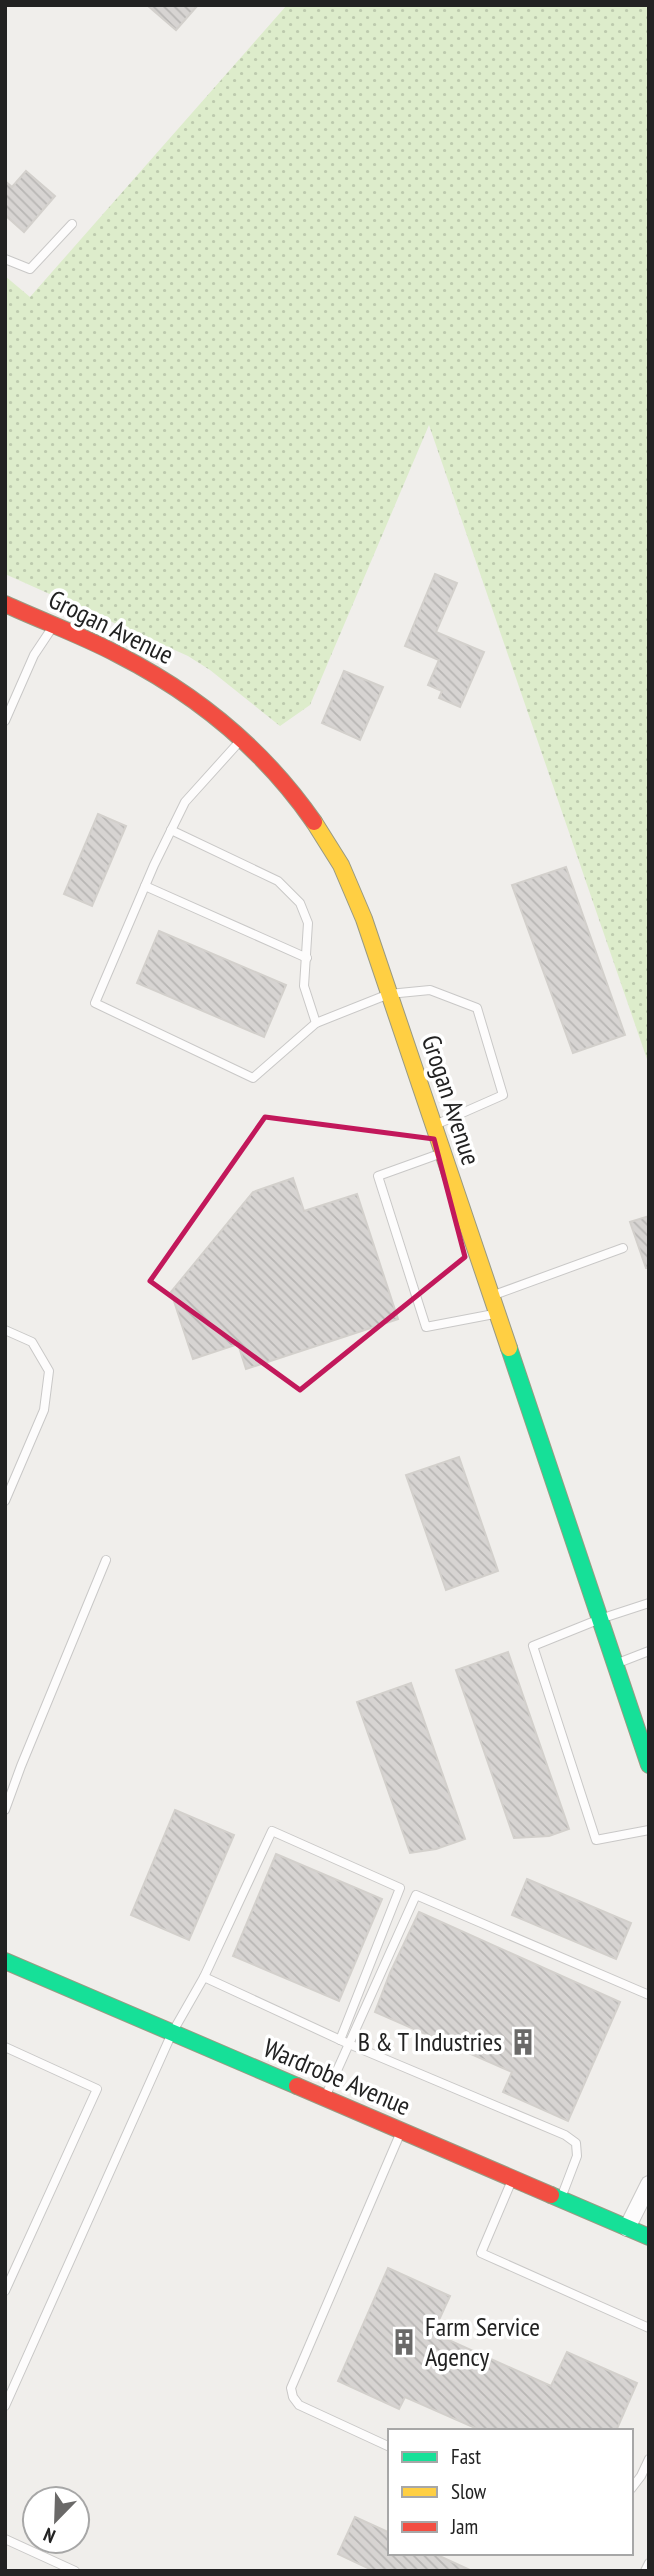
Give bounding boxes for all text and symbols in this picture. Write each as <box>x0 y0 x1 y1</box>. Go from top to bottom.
street label: Grogan Avenue <box>43 582 179 671</box>
street label: Grogan Avenue <box>415 1031 488 1169</box>
place label: B & T Industries <box>358 2025 502 2058</box>
building icon: B & T Industries <box>508 2027 538 2057</box>
street label: Wardrobe Avenue <box>259 2031 416 2122</box>
place label: Farm Service Agency <box>425 2310 540 2373</box>
building icon: Farm Service Agency <box>389 2327 419 2357</box>
legend <box>388 2429 633 2555</box>
text: Fast <box>451 2443 481 2470</box>
text: Slow <box>451 2478 487 2505</box>
north arrow <box>21 2485 91 2555</box>
text: Jam <box>450 2513 478 2540</box>
text: N <box>40 2523 59 2549</box>

